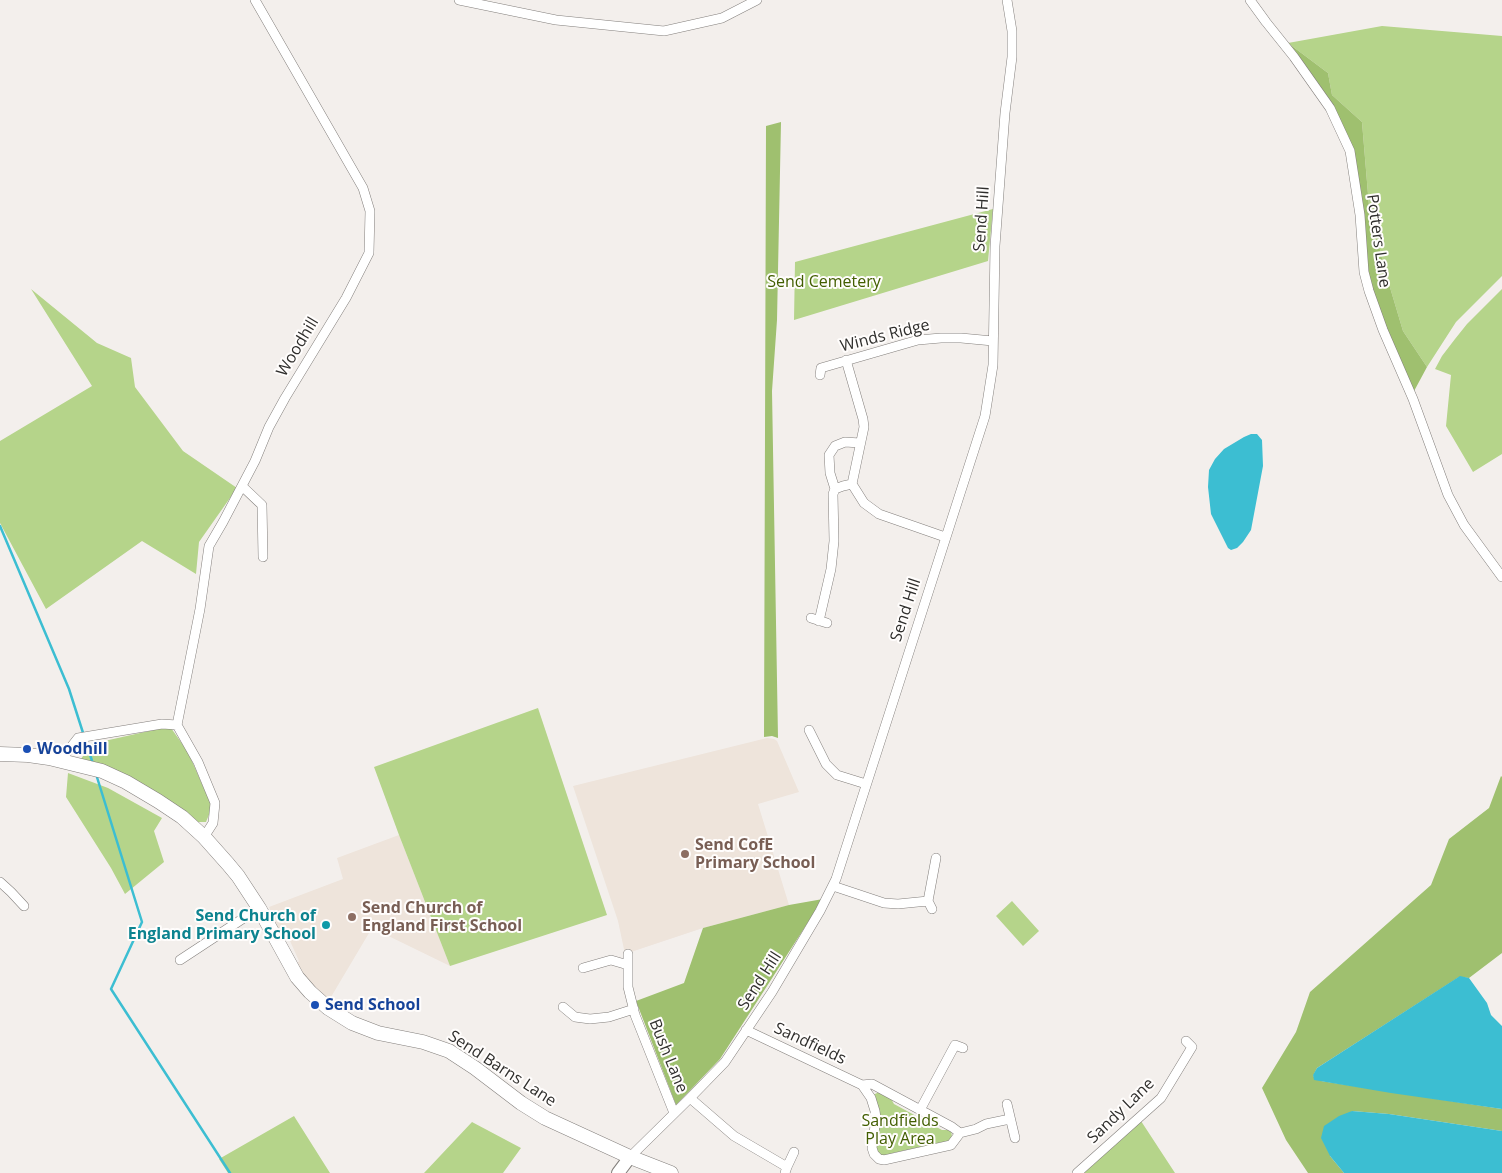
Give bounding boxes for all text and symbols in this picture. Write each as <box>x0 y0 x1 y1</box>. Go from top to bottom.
street label: Send Hill <box>970 186 994 252</box>
street label: Potters Lane <box>1362 193 1394 289</box>
park label: Send Cemetery <box>767 272 881 292</box>
street label: Woodhill <box>273 314 323 380</box>
street label: Winds Ridge <box>838 316 932 356</box>
street label: Send Hill <box>887 576 925 644</box>
place label: Woodhill <box>37 739 108 759</box>
marker: Woodhill <box>21 743 33 755</box>
place label: Send CofE Primary School <box>695 835 815 873</box>
marker: Send CofE Primary School <box>679 848 691 860</box>
place label: Send Church of England First School <box>362 898 522 936</box>
place label: Send Church of England Primary School <box>128 906 316 944</box>
marker: Send Church of England First School <box>346 911 358 923</box>
marker: Send Church of England Primary School <box>320 919 332 931</box>
street label: Send Hill <box>734 948 786 1014</box>
place label: Send School <box>325 995 420 1015</box>
marker: Send School <box>309 999 321 1011</box>
street label: Bush Lane <box>645 1016 691 1096</box>
street label: Sandfields <box>771 1019 849 1069</box>
street label: Send Barns Lane <box>444 1027 560 1111</box>
street label: Sandy Lane <box>1084 1074 1158 1148</box>
park label: Sandfields Play Area <box>861 1111 939 1149</box>

